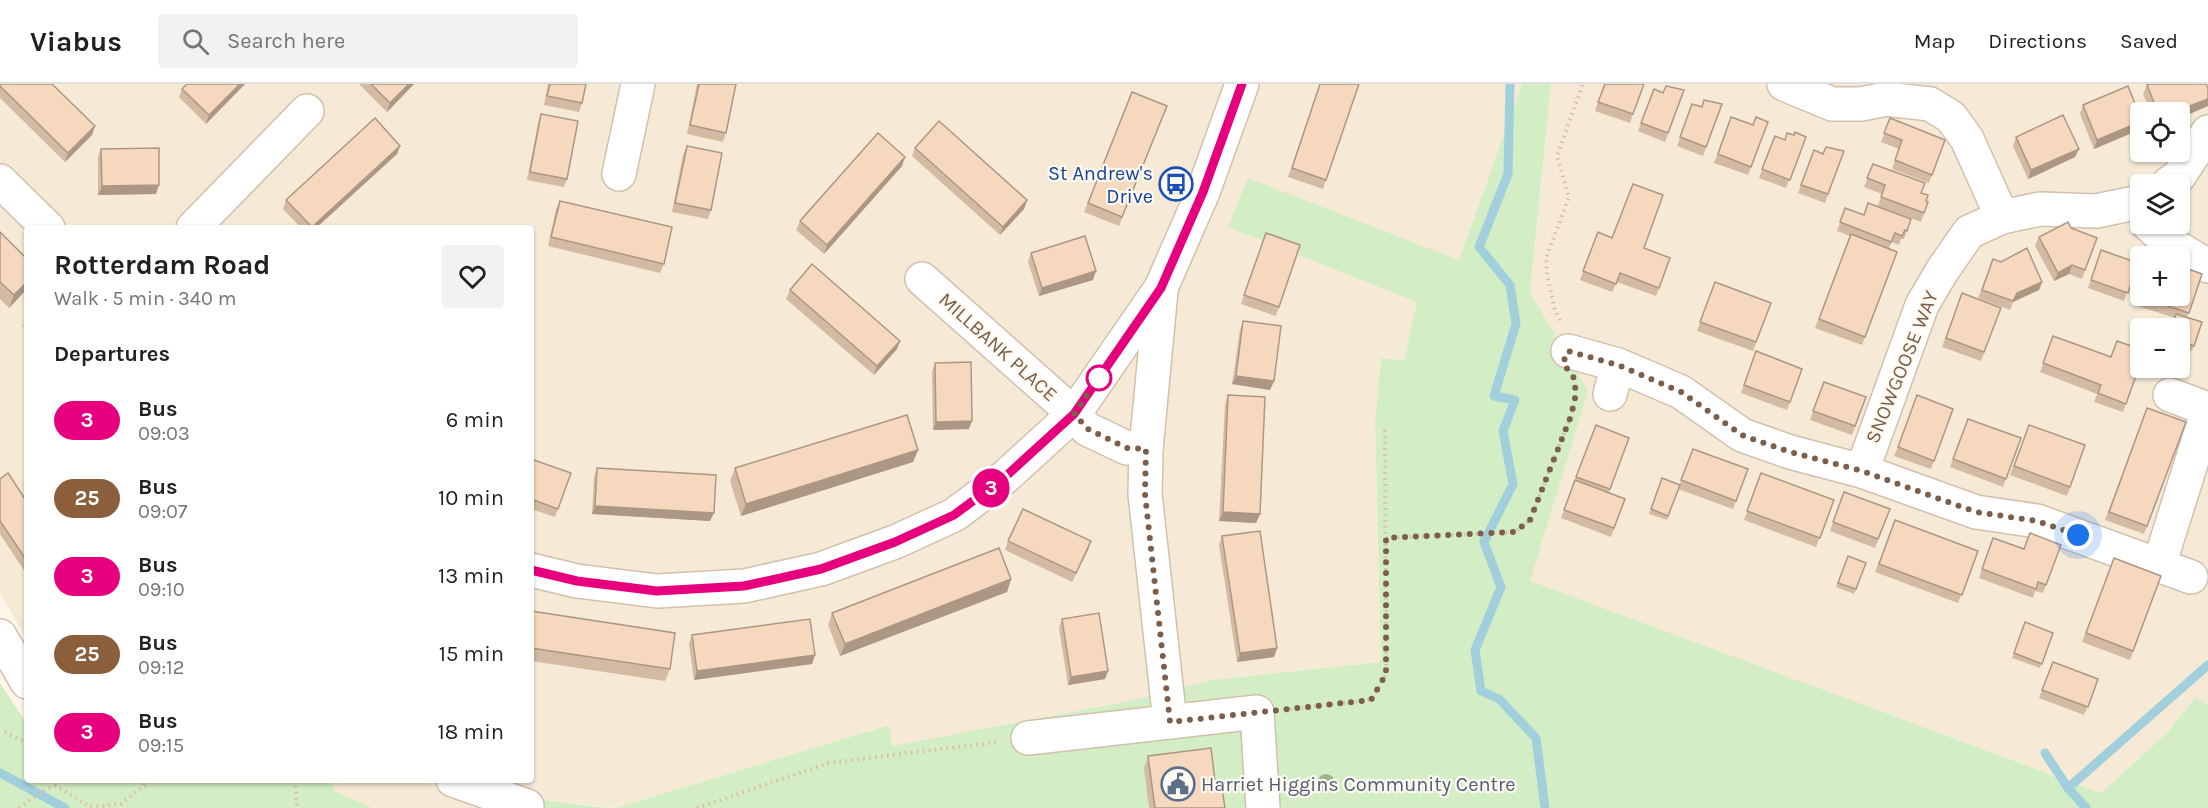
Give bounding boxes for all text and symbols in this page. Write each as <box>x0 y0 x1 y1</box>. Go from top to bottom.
search box <box>158 14 578 68</box>
text: Viabus <box>30 25 122 58</box>
icon: search <box>179 25 212 58</box>
text: Search here <box>227 28 345 54</box>
text: Map <box>1914 29 1955 53</box>
text: Directions <box>1988 29 2087 53</box>
text: Saved <box>2120 29 2178 53</box>
map controls <box>2130 102 2190 378</box>
button: locate <box>2130 102 2190 162</box>
place label: St Andrew's Drive <box>1048 162 1153 208</box>
bus stop icon: St Andrew's Drive <box>1158 166 1194 202</box>
button: layers <box>2130 174 2190 234</box>
button: heart <box>441 245 504 308</box>
button: + <box>2130 246 2190 306</box>
text: Rotterdam Road <box>54 248 270 281</box>
text: Walk · 5 min · 340 m <box>54 287 236 310</box>
street label: SNOWGOOSE WAY <box>1861 287 1943 447</box>
street label: MILLBANK PLACE <box>934 288 1062 406</box>
button: − <box>2130 318 2190 378</box>
text: Departures <box>54 341 170 367</box>
unlabelled marker <box>1086 365 1112 391</box>
text: Bus <box>138 396 178 422</box>
text: 6 min <box>446 407 504 433</box>
text: 3 <box>80 408 94 432</box>
text: 09:03 <box>138 422 190 445</box>
line badge: 3 <box>972 468 1010 508</box>
text: Bus <box>138 474 178 500</box>
text: 3 <box>984 476 998 500</box>
text: 10 min <box>438 485 504 511</box>
text: 25 <box>75 486 99 510</box>
text: 09:07 <box>138 500 187 523</box>
your location <box>2063 520 2093 550</box>
text: Bus <box>138 552 178 578</box>
text: 13 min <box>438 563 504 589</box>
text: 3 <box>80 564 94 588</box>
text: 09:10 <box>138 578 185 601</box>
text: Bus <box>138 630 178 656</box>
text: 15 min <box>439 641 504 667</box>
text: 25 <box>75 642 99 666</box>
text: 09:12 <box>138 656 184 679</box>
text: Bus <box>138 708 178 734</box>
text: 18 min <box>438 719 504 745</box>
text: 3 <box>80 720 94 744</box>
text: 09:15 <box>138 734 184 757</box>
public building icon: Harriet Higgins Community Centre <box>1160 766 1196 802</box>
place label: Harriet Higgins Community Centre <box>1201 773 1516 796</box>

